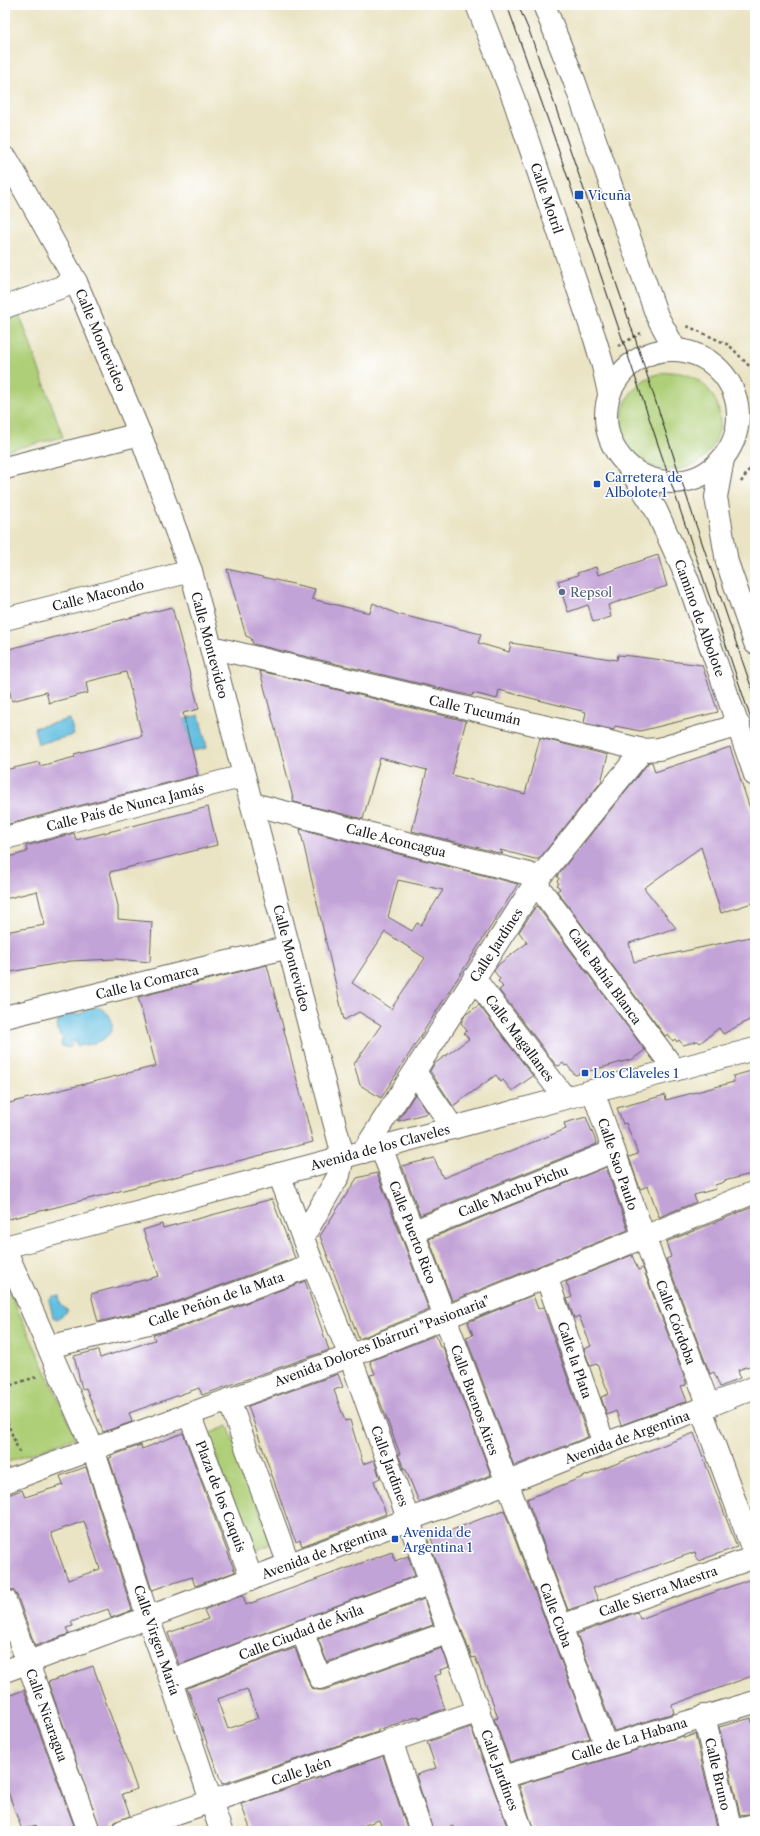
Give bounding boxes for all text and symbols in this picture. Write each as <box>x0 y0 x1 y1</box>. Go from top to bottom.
street label: Calle Motril <box>527 160 567 236</box>
place label: Vicuña <box>587 187 631 203</box>
marker: Vicuña <box>573 189 585 201</box>
street label: Calle Montevideo <box>72 286 130 394</box>
place label: Carretera de Albolote 1 <box>604 469 683 500</box>
marker: Carretera de Albolote 1 <box>592 479 602 489</box>
street label: Camino de Albolote <box>671 557 729 679</box>
street label: Calle Macondo <box>50 576 146 614</box>
place label: Repsol <box>570 584 612 600</box>
marker: Repsol <box>557 587 567 597</box>
street label: Calle Montevideo <box>188 590 232 700</box>
street label: Calle Tucumán <box>427 692 523 728</box>
street label: Calle País de Nunca Jamás <box>45 780 206 834</box>
street label: Calle Aconcagua <box>344 820 448 860</box>
street label: Calle Montevideo <box>270 903 314 1013</box>
street label: Calle Jardines <box>466 905 526 985</box>
street label: Calle Bahía Blanca <box>565 925 645 1027</box>
street label: Calle la Comarca <box>94 961 200 1003</box>
street label: Calle Magallanes <box>482 991 558 1085</box>
place label: Los Claveles 1 <box>593 1065 679 1081</box>
marker: Los Claveles 1 <box>580 1068 590 1078</box>
street label: Calle Sao Paulo <box>595 1116 641 1212</box>
street label: Avenida de los Claveles <box>308 1121 452 1174</box>
street label: Calle Machu Pichu <box>456 1162 570 1220</box>
street label: Calle Puerto Rico <box>386 1178 440 1286</box>
street label: Calle Peñón de la Mata <box>146 1268 286 1330</box>
street label: Calle Córdoba <box>653 1277 700 1367</box>
street label: Avenida Dolores Ibárruri "Pasionaria" <box>271 1292 492 1390</box>
street label: Calle la Plata <box>554 1320 596 1401</box>
street label: Calle Buenos Aires <box>448 1343 503 1458</box>
street label: Avenida de Argentina <box>561 1407 692 1467</box>
street label: Calle Jardines <box>368 1423 412 1509</box>
street label: Plaza de los Caquis <box>192 1438 250 1554</box>
street label: Avenida de Argentina <box>258 1522 389 1582</box>
place label: Avenida de Argentina 1 <box>402 1524 473 1555</box>
marker: Avenida de Argentina 1 <box>390 1534 400 1544</box>
street label: Calle Sierra Maestra <box>597 1562 720 1620</box>
street label: Calle Cuba <box>536 1580 576 1650</box>
street label: Calle Virgen María <box>131 1583 183 1697</box>
street label: Calle Ciudad de Ávila <box>236 1601 366 1663</box>
street label: Calle Nicaragua <box>23 1666 71 1764</box>
street label: Calle de La Habana <box>569 1714 689 1764</box>
street label: Calle Jardines <box>478 1727 522 1813</box>
street label: Calle Bruno <box>702 1736 734 1812</box>
street label: Calle Jaén <box>269 1753 333 1789</box>

